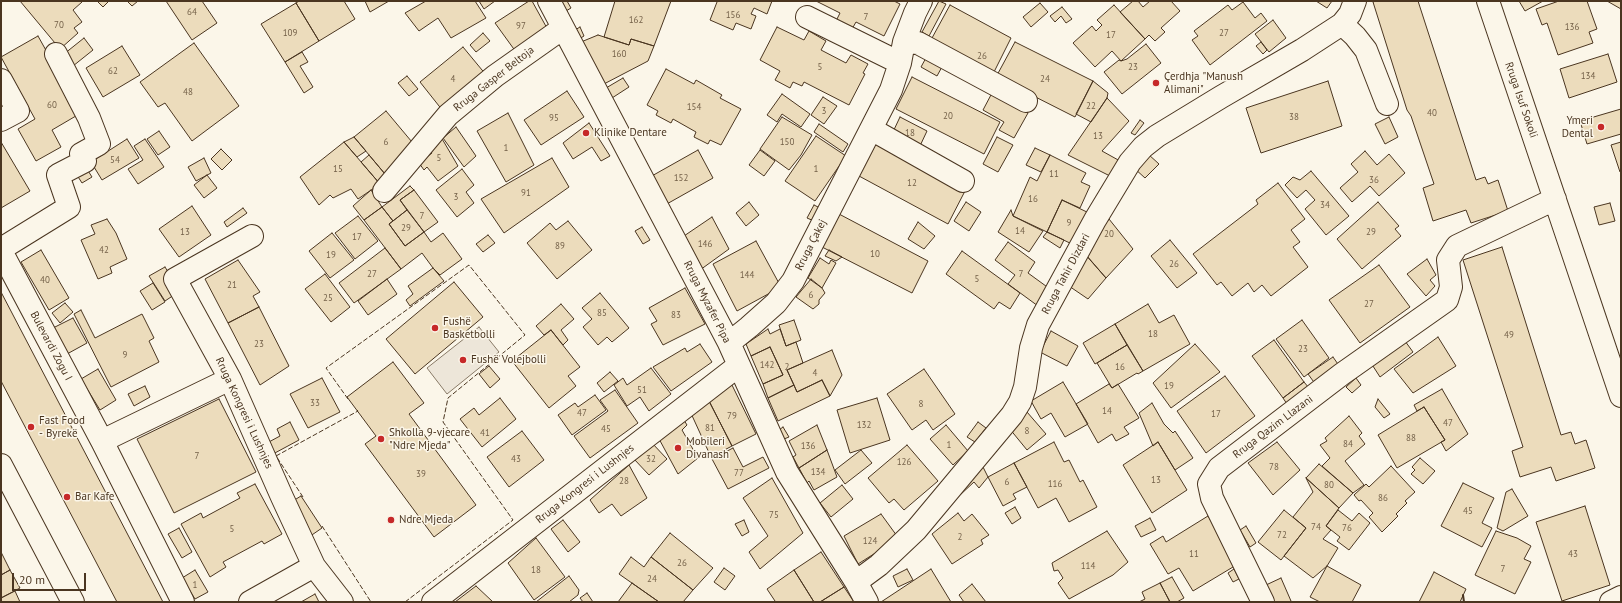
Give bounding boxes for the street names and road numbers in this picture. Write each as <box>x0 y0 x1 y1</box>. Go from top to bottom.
street label: Rruga Gasper Beltoja <box>451 43 537 115</box>
street label: Rruga Isuf Sokoli <box>1502 60 1540 140</box>
street label: Rruga Çakej <box>792 217 830 273</box>
street label: Rruga Tahir Dizdari <box>1039 231 1093 317</box>
street label: Rruga Myzafer Pipa <box>681 259 733 345</box>
street label: Bulevardi Zogu I <box>27 309 75 383</box>
street label: Rruga Kongresi i Lushnjes <box>212 355 276 471</box>
street label: Rruga Qazim Llazani <box>1230 393 1316 461</box>
street label: Rruga Kongresi i Lushnjes <box>533 441 637 527</box>

